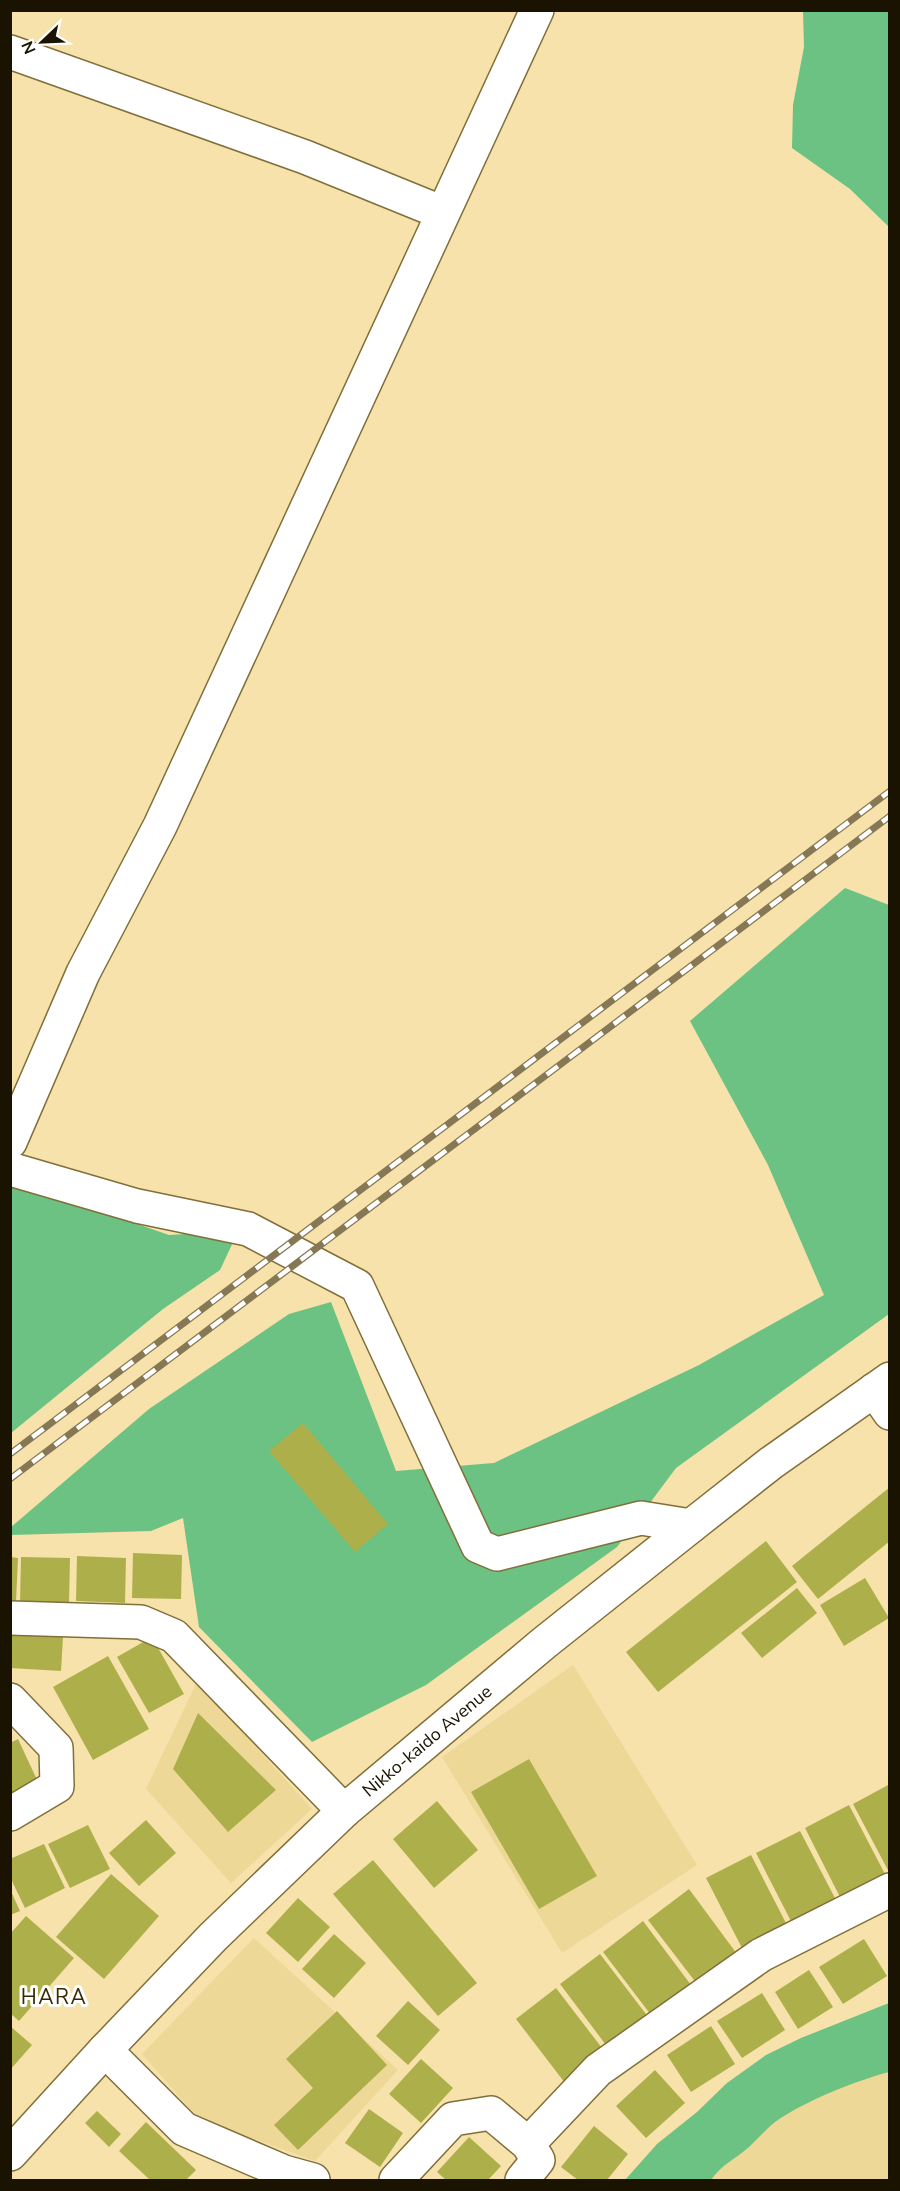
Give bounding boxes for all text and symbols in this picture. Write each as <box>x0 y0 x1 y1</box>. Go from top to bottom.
north arrow <box>12 12 72 72</box>
text: N <box>17 38 42 57</box>
street label: Nikko-kaido Avenue <box>357 1680 497 1802</box>
district label: HARA <box>21 1983 87 2011</box>

